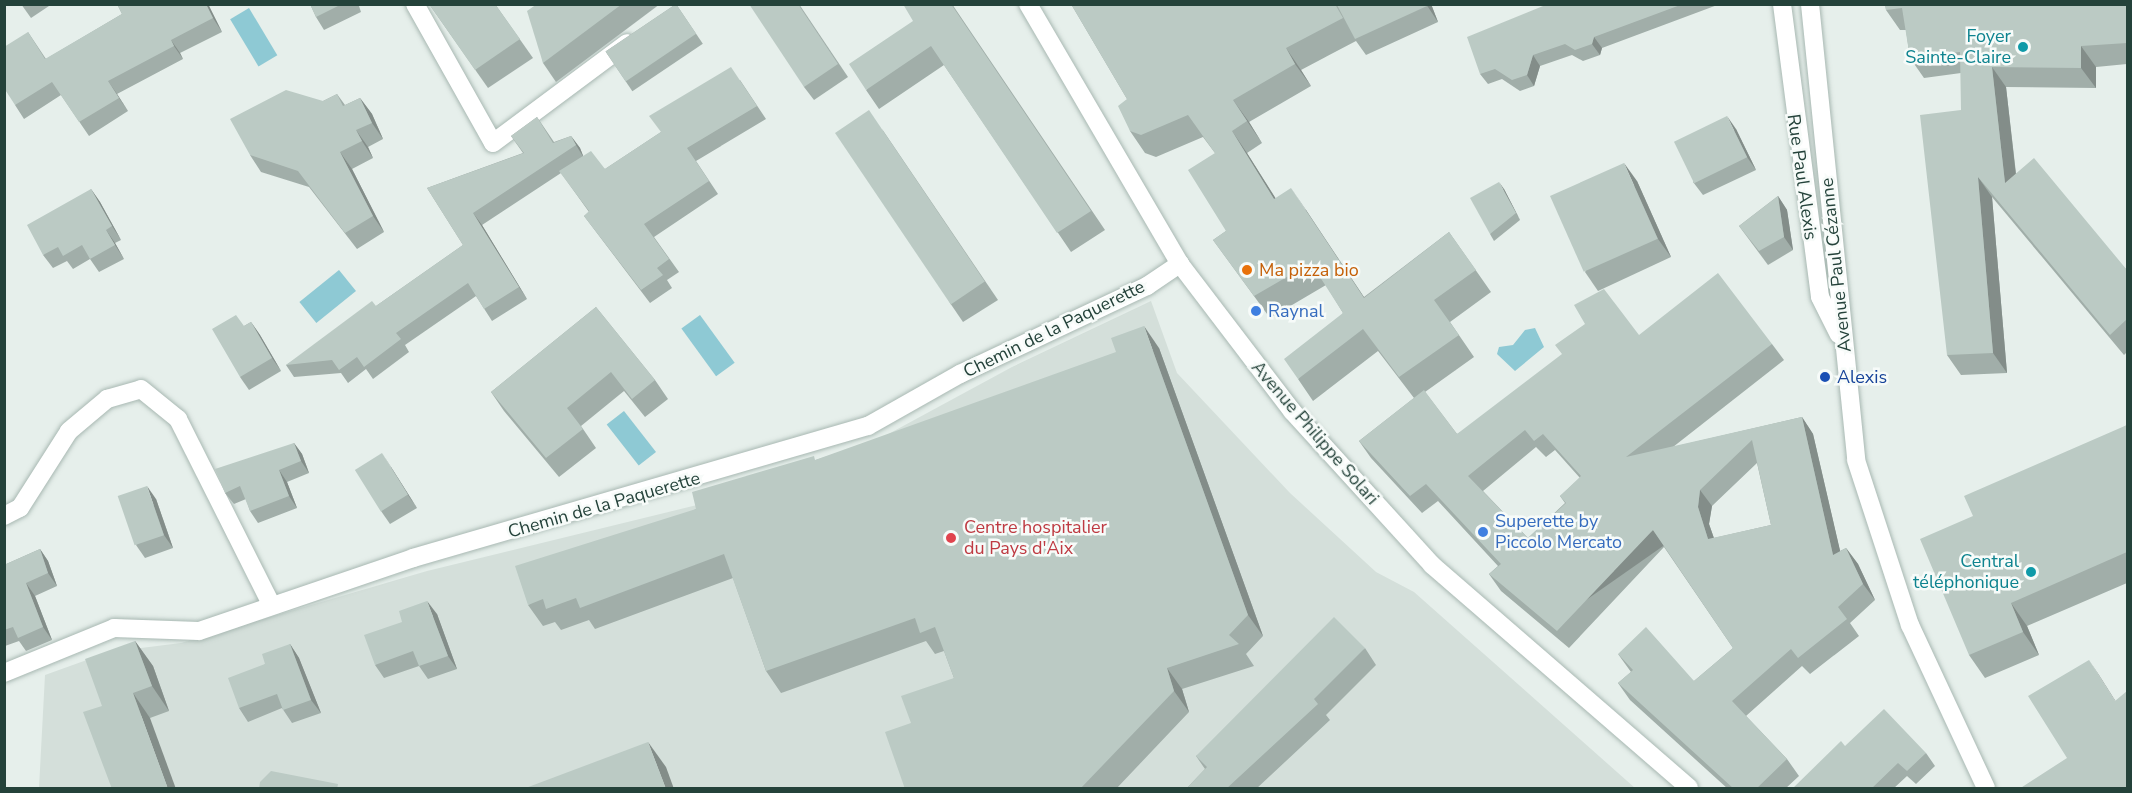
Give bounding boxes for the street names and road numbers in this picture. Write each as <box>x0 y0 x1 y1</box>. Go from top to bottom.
street label: Rue Paul Alexis <box>1782 113 1822 241</box>
street label: Avenue Paul Cézanne <box>1816 177 1856 353</box>
street label: Chemin de la Paquerette <box>960 276 1148 382</box>
street label: Avenue Philippe Solari <box>1247 357 1383 509</box>
street label: Chemin de la Paquerette <box>505 467 703 543</box>

